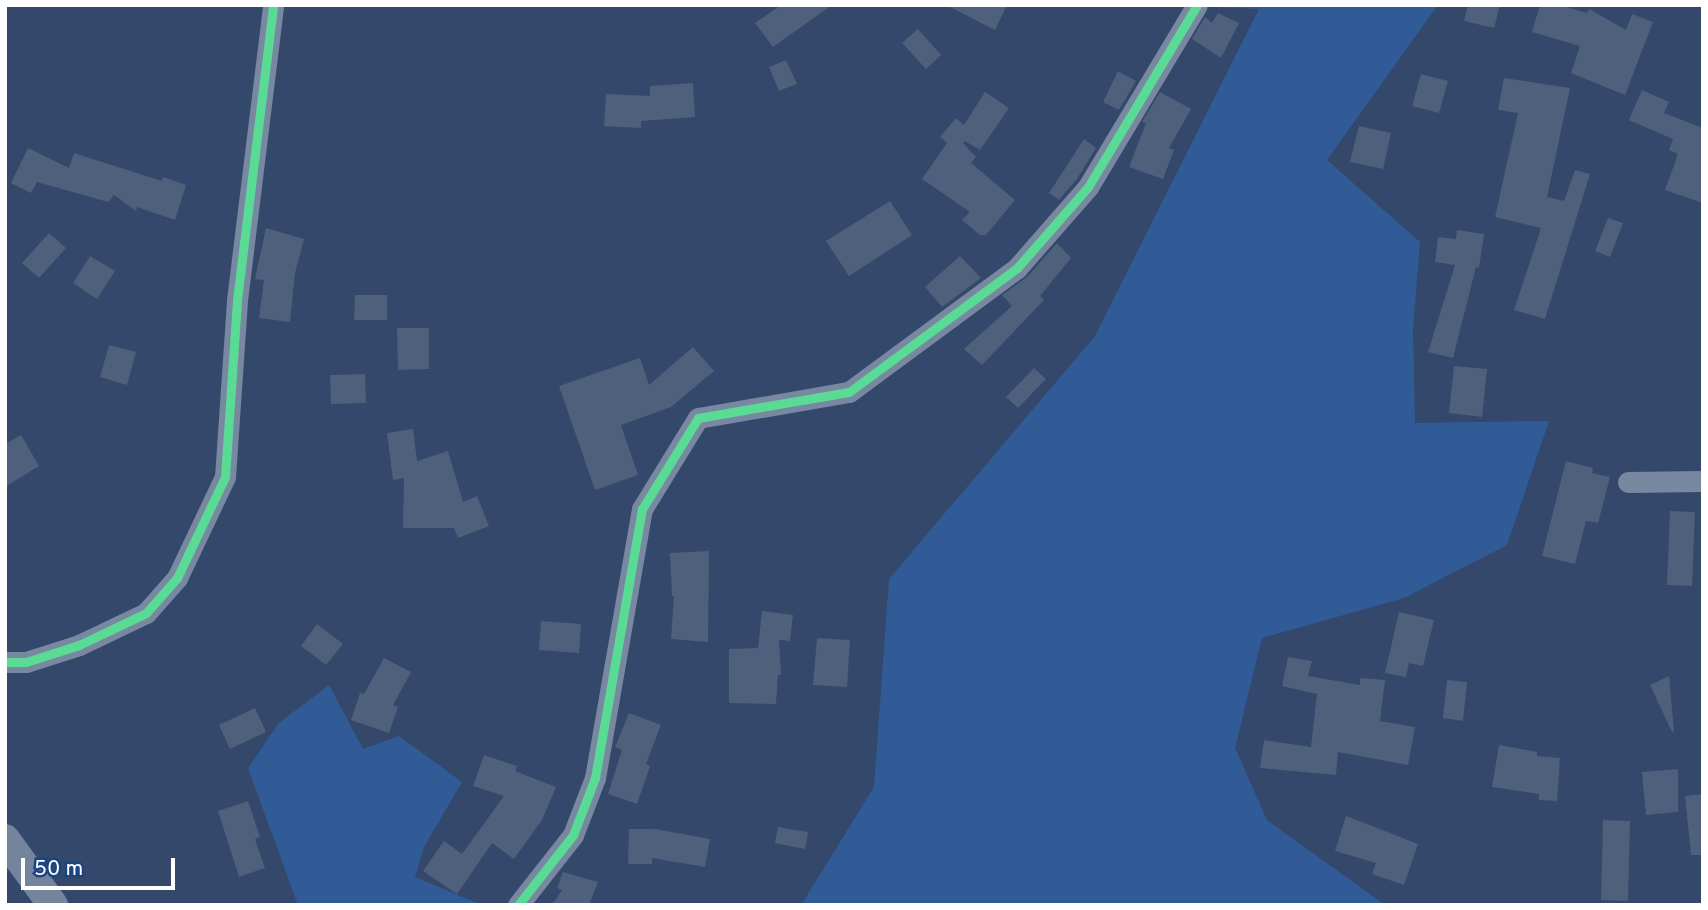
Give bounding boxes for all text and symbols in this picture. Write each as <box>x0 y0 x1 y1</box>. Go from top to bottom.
scale bar <box>24 844 178 888</box>
text: 50 m <box>34 856 83 883</box>

